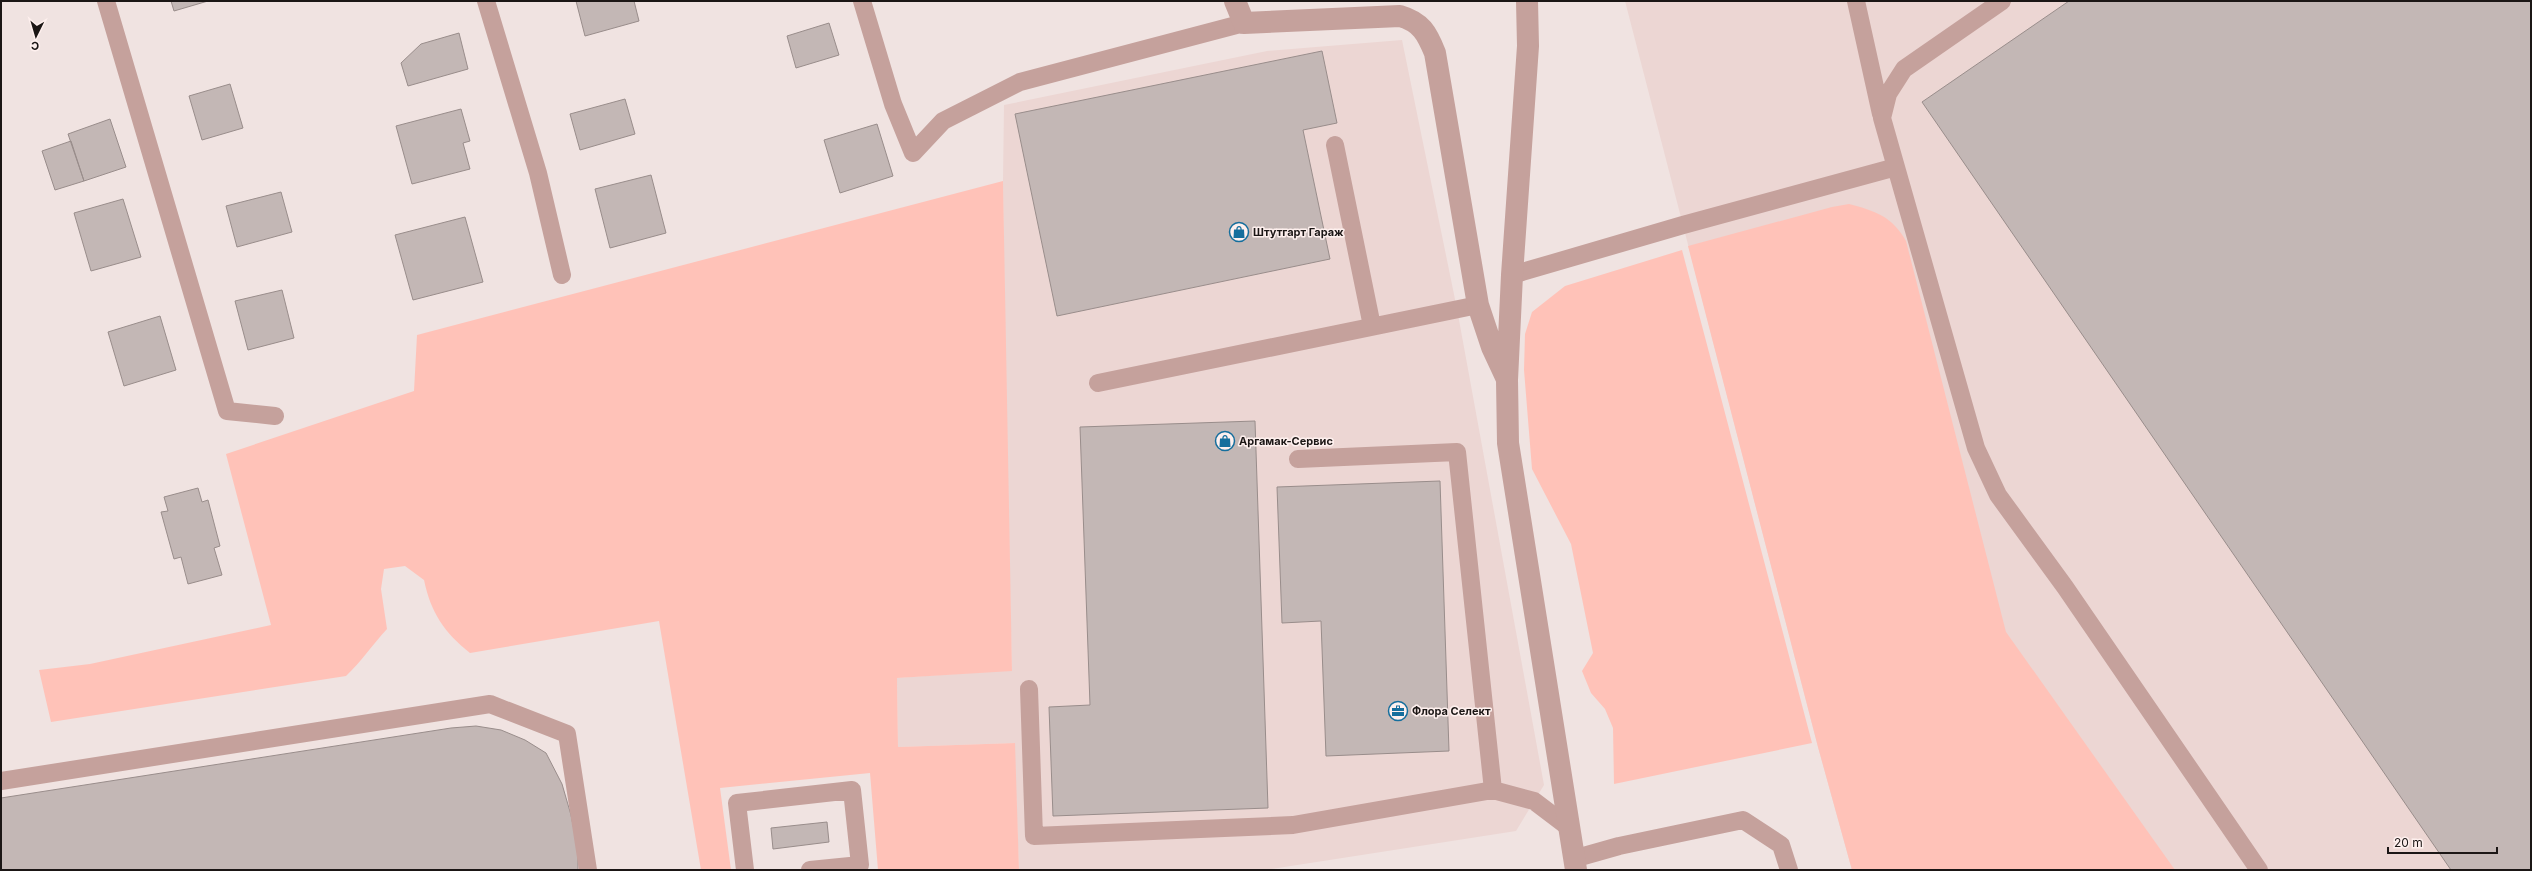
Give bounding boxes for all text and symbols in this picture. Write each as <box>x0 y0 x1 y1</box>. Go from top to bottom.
north arrow <box>16 16 56 56</box>
text: С <box>30 39 40 53</box>
shop icon: Штутгарт Гараж <box>1228 221 1250 243</box>
place label: Штутгарт Гараж <box>1253 225 1344 239</box>
shop icon: Аргамак-Сервис <box>1214 430 1236 452</box>
place label: Аргамак-Сервис <box>1239 434 1333 448</box>
office icon: Флора Селект <box>1387 700 1409 722</box>
place label: Флора Селект <box>1412 704 1491 718</box>
scale bar <box>2388 829 2497 855</box>
text: 20 m <box>2394 835 2423 850</box>

